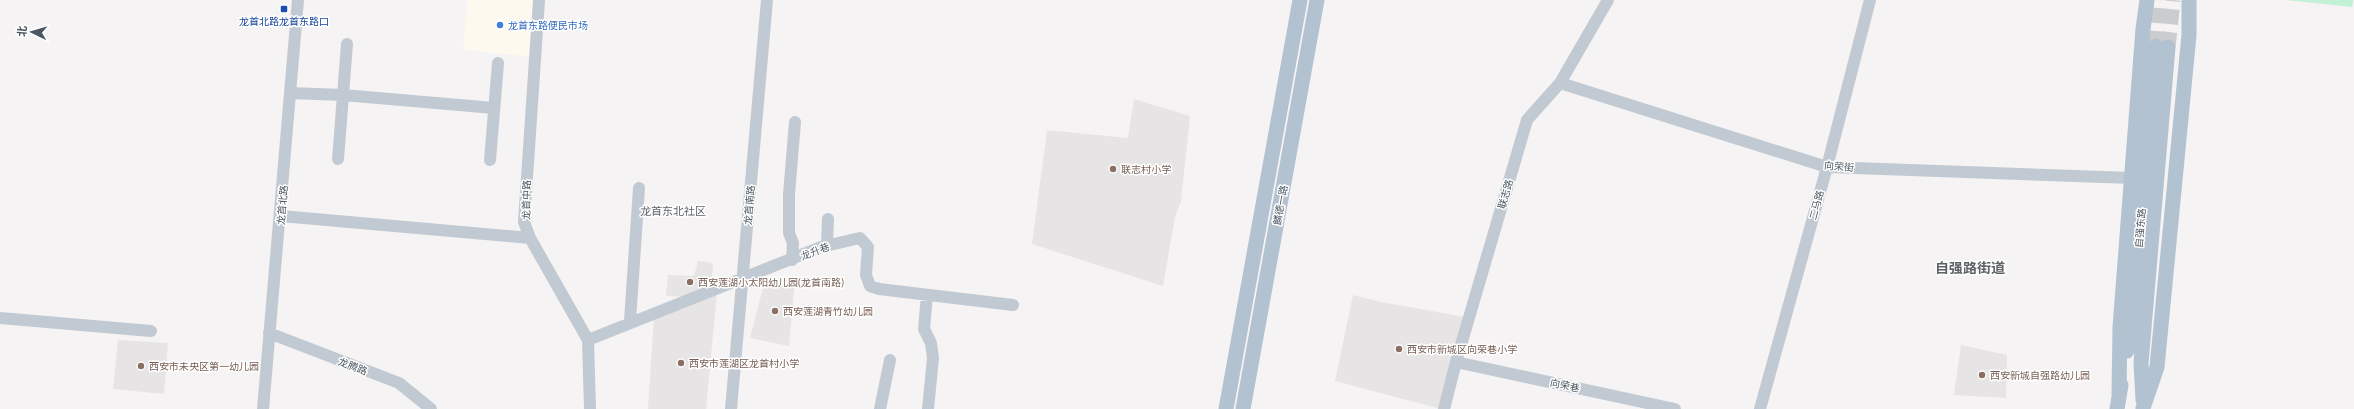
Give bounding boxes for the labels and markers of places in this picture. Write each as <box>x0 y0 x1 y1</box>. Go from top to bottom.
marker: 龙首北路龙首东路口 <box>279 4 289 14</box>
place label: 龙首北路龙首东路口 <box>239 14 329 28</box>
place label: 龙首东路便民市场 <box>508 18 588 32</box>
marker: 龙首东路便民市场 <box>495 20 505 30</box>
place label: 联志村小学 <box>1121 162 1171 176</box>
marker: 联志村小学 <box>1108 164 1118 174</box>
place label: 西安莲湖小太阳幼儿园(龙首南路) <box>698 275 844 289</box>
marker: 西安莲湖小太阳幼儿园(龙首南路) <box>685 277 695 287</box>
place label: 西安莲湖青竹幼儿园 <box>783 304 873 318</box>
marker: 西安莲湖青竹幼儿园 <box>770 306 780 316</box>
place label: 西安市新城区向荣巷小学 <box>1407 342 1517 356</box>
marker: 西安市新城区向荣巷小学 <box>1394 344 1404 354</box>
place label: 西安市莲湖区龙首村小学 <box>689 356 799 370</box>
marker: 西安市莲湖区龙首村小学 <box>676 358 686 368</box>
place label: 西安市未央区第一幼儿园 <box>149 359 259 373</box>
marker: 西安市未央区第一幼儿园 <box>136 361 146 371</box>
place label: 西安新城自强路幼儿园 <box>1990 368 2090 382</box>
marker: 西安新城自强路幼儿园 <box>1977 370 1987 380</box>

